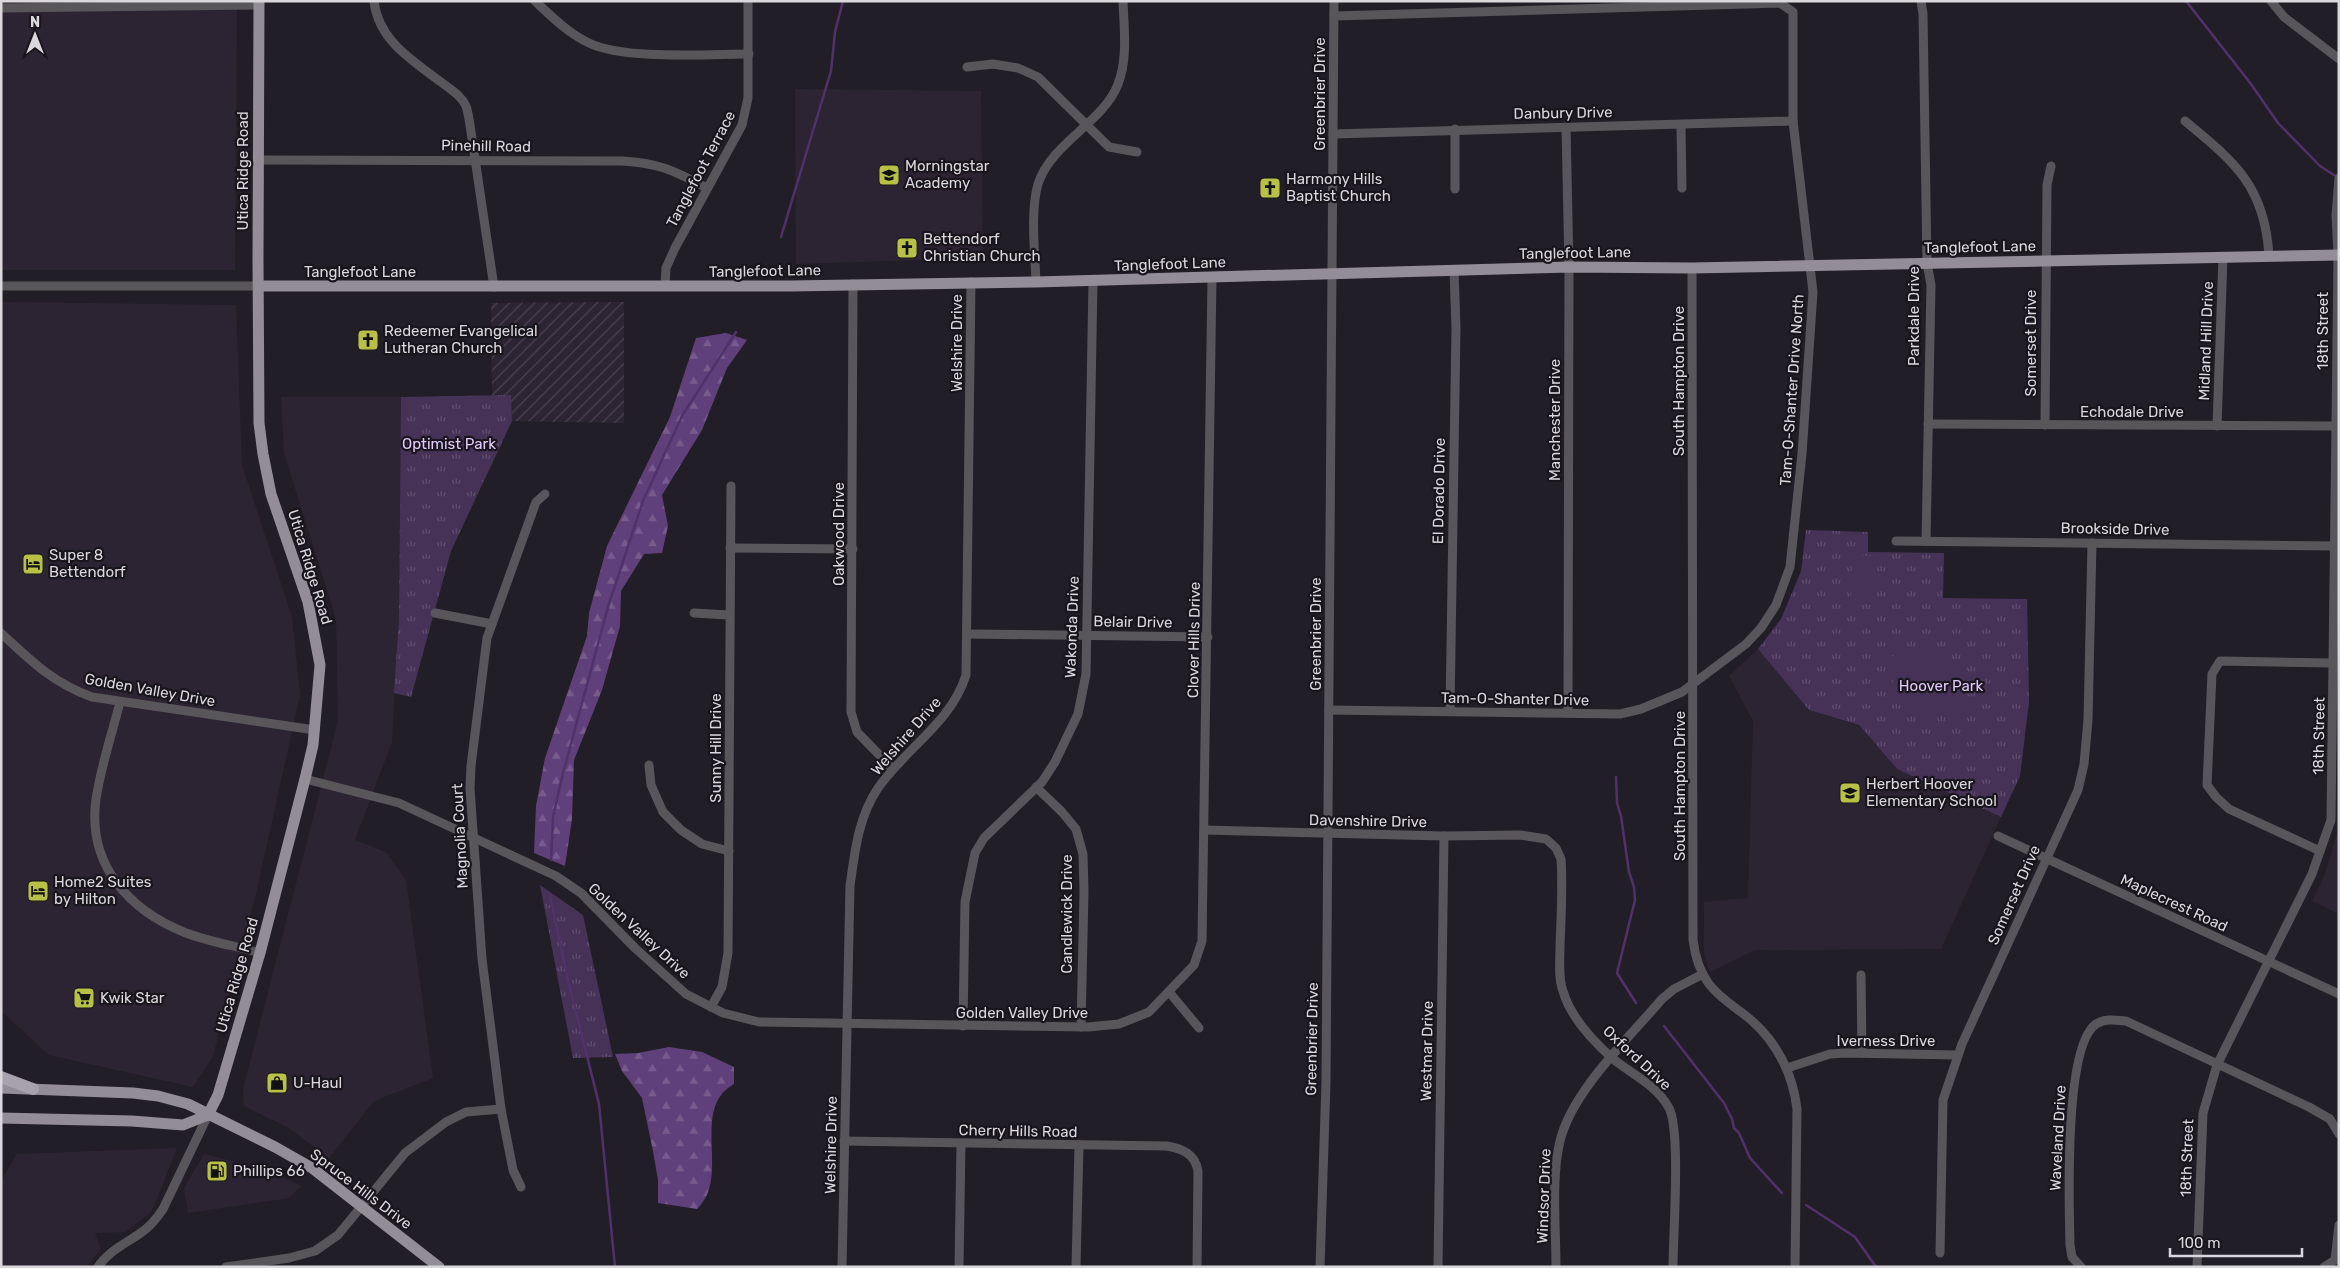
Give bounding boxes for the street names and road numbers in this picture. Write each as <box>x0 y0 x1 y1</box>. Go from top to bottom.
street label: Greenbrier Drive <box>1311 37 1329 151</box>
street label: Danbury Drive <box>1513 103 1613 123</box>
street label: Tanglefoot Terrace <box>663 108 739 230</box>
street label: Utica Ridge Road <box>234 111 252 231</box>
street label: Pinehill Road <box>441 136 531 156</box>
street label: Tanglefoot Lane <box>1924 237 2036 257</box>
street label: Tanglefoot Lane <box>1519 243 1631 263</box>
street label: Tanglefoot Lane <box>1114 253 1226 275</box>
street label: Tanglefoot Lane <box>709 261 821 281</box>
street label: Tanglefoot Lane <box>304 263 416 281</box>
street label: Parkdale Drive <box>1905 266 1923 366</box>
street label: Midland Hill Drive <box>2195 281 2217 401</box>
street label: Somerset Drive <box>2022 289 2040 397</box>
street label: 18th Street <box>2314 292 2332 370</box>
street label: Welshire Drive <box>948 294 966 392</box>
street label: Tam-O-Shanter Drive North <box>1776 294 1808 486</box>
street label: South Hampton Drive <box>1670 306 1688 456</box>
street label: Manchester Drive <box>1546 359 1564 481</box>
street label: Echodale Drive <box>2080 403 2184 421</box>
street label: El Dorado Drive <box>1429 438 1449 544</box>
street label: Oakwood Drive <box>830 482 848 586</box>
street label: Utica Ridge Road <box>284 507 336 627</box>
street label: Brookside Drive <box>2060 519 2170 539</box>
street label: Wakonda Drive <box>1061 576 1083 678</box>
street label: Greenbrier Drive <box>1307 577 1325 691</box>
street label: Clover Hills Drive <box>1184 582 1204 698</box>
street label: Belair Drive <box>1093 612 1173 632</box>
street label: Golden Valley Drive <box>83 670 217 710</box>
street label: Tam-O-Shanter Drive <box>1441 689 1589 709</box>
street label: Sunny Hill Drive <box>707 693 725 803</box>
street label: Welshire Drive <box>867 693 945 779</box>
street label: 18th Street <box>2309 697 2329 775</box>
street label: South Hampton Drive <box>1671 711 1689 861</box>
street label: Magnolia Court <box>448 783 472 889</box>
street label: Davenshire Drive <box>1309 811 1427 831</box>
street label: Somerset Drive <box>1984 842 2044 948</box>
street label: Candlewick Drive <box>1058 854 1076 974</box>
street label: Maplecrest Road <box>2118 870 2230 936</box>
street label: Golden Valley Drive <box>584 879 694 983</box>
street label: Utica Ridge Road <box>212 915 262 1035</box>
street label: Greenbrier Drive <box>1302 982 1322 1096</box>
street label: Westmar Drive <box>1417 1001 1437 1101</box>
street label: Golden Valley Drive <box>956 1004 1088 1022</box>
street label: Oxford Drive <box>1599 1022 1675 1094</box>
street label: Iverness Drive <box>1837 1032 1935 1050</box>
street label: Waveland Drive <box>2046 1085 2070 1191</box>
street label: Welshire Drive <box>821 1096 841 1194</box>
street label: 18th Street <box>2177 1119 2197 1197</box>
street label: Cherry Hills Road <box>958 1121 1078 1141</box>
street label: Spruce Hills Drive <box>307 1145 415 1233</box>
street label: Windsor Drive <box>1533 1148 1555 1244</box>

